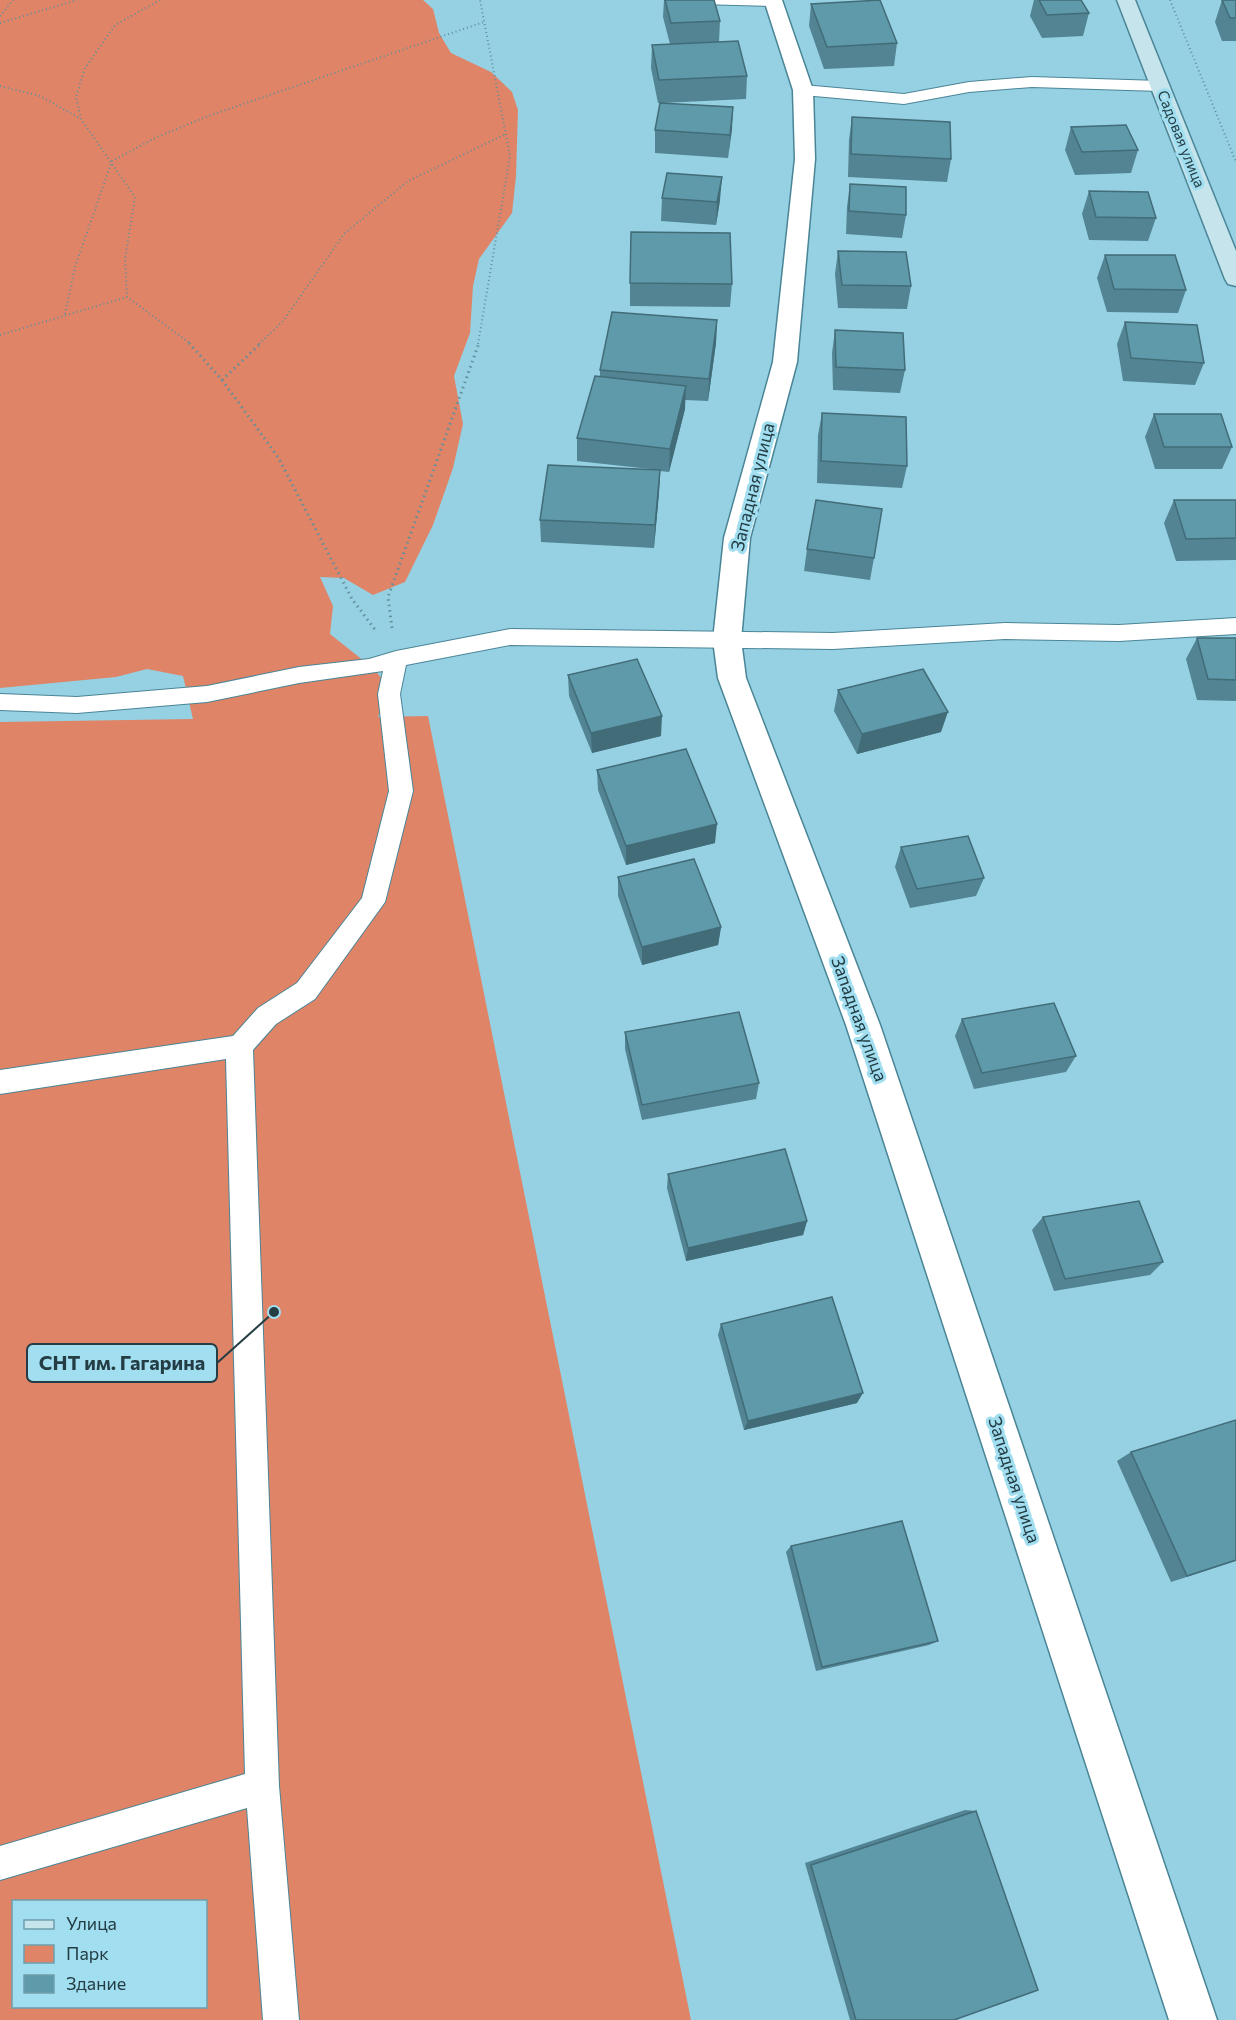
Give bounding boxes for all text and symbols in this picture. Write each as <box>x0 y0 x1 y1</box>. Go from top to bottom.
street label: Садовая улица <box>1154 87 1210 190</box>
street label: Западная улица <box>725 420 779 553</box>
street label: Западная улица <box>827 953 893 1084</box>
callout: СНТ им. Гагарина <box>27 1344 217 1382</box>
text: СНТ им. Гагарина <box>39 1350 205 1374</box>
street label: Западная улица <box>984 1414 1046 1546</box>
legend <box>12 1900 207 2008</box>
text: Улица <box>66 1912 117 1934</box>
text: Парк <box>66 1942 109 1964</box>
text: Здание <box>66 1972 126 1994</box>

